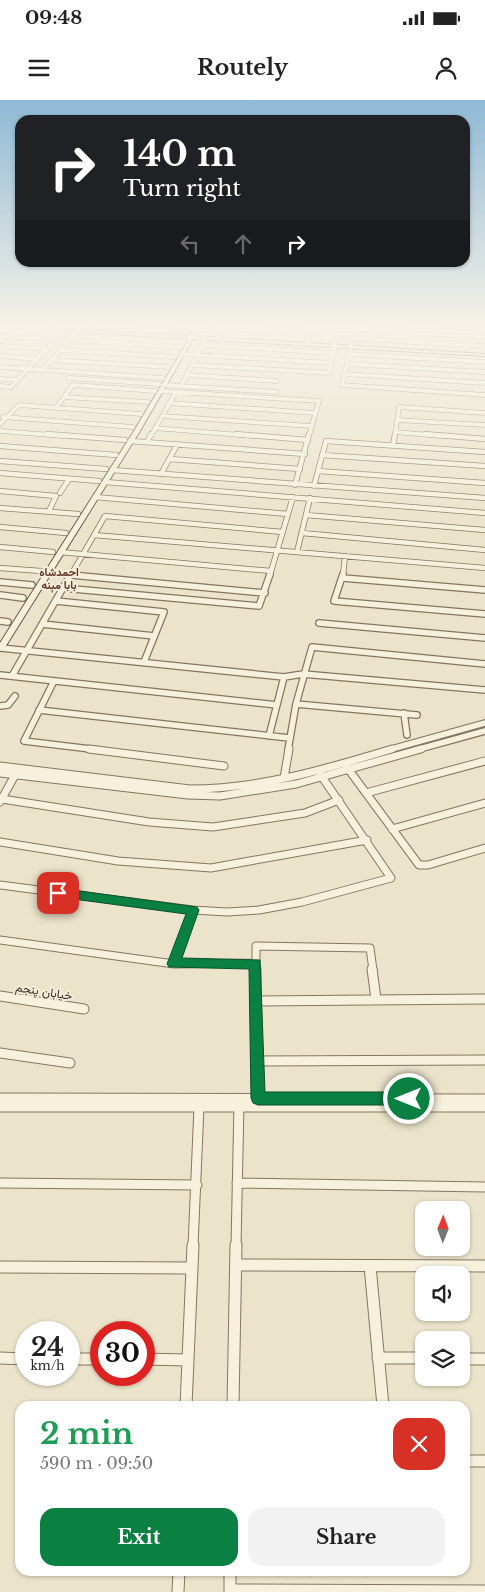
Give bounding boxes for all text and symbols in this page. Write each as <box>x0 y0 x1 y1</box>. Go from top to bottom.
text: 09:48 <box>25 6 82 29</box>
icon: menu <box>25 54 53 82</box>
text: Routely <box>197 54 288 81</box>
icon: person <box>432 54 460 82</box>
text: 140 m <box>123 132 236 175</box>
icon: right <box>40 135 105 200</box>
text: Turn right <box>123 175 241 202</box>
icon: left <box>176 230 204 258</box>
icon: ahead <box>229 230 257 258</box>
icon: right <box>282 230 310 258</box>
district label: احمدشاه بابا مېنه <box>39 565 79 593</box>
pin <box>37 872 79 914</box>
icon: arrive <box>44 879 72 907</box>
street label: خیابان پنجم <box>14 979 73 1004</box>
position arrow <box>382 1072 434 1124</box>
north arrow <box>415 1201 470 1256</box>
map controls <box>415 1201 470 1386</box>
button: sound <box>415 1266 470 1321</box>
speed limit sign: 30 <box>90 1321 155 1386</box>
button: layers <box>415 1331 470 1386</box>
text: 24 <box>31 1332 64 1363</box>
text: km/h <box>30 1358 65 1373</box>
text: 2 min <box>40 1415 133 1452</box>
button: close <box>393 1418 445 1470</box>
text: 590 m · 09:50 <box>40 1453 153 1473</box>
button: Exit <box>40 1508 238 1566</box>
button: Share <box>248 1508 445 1566</box>

